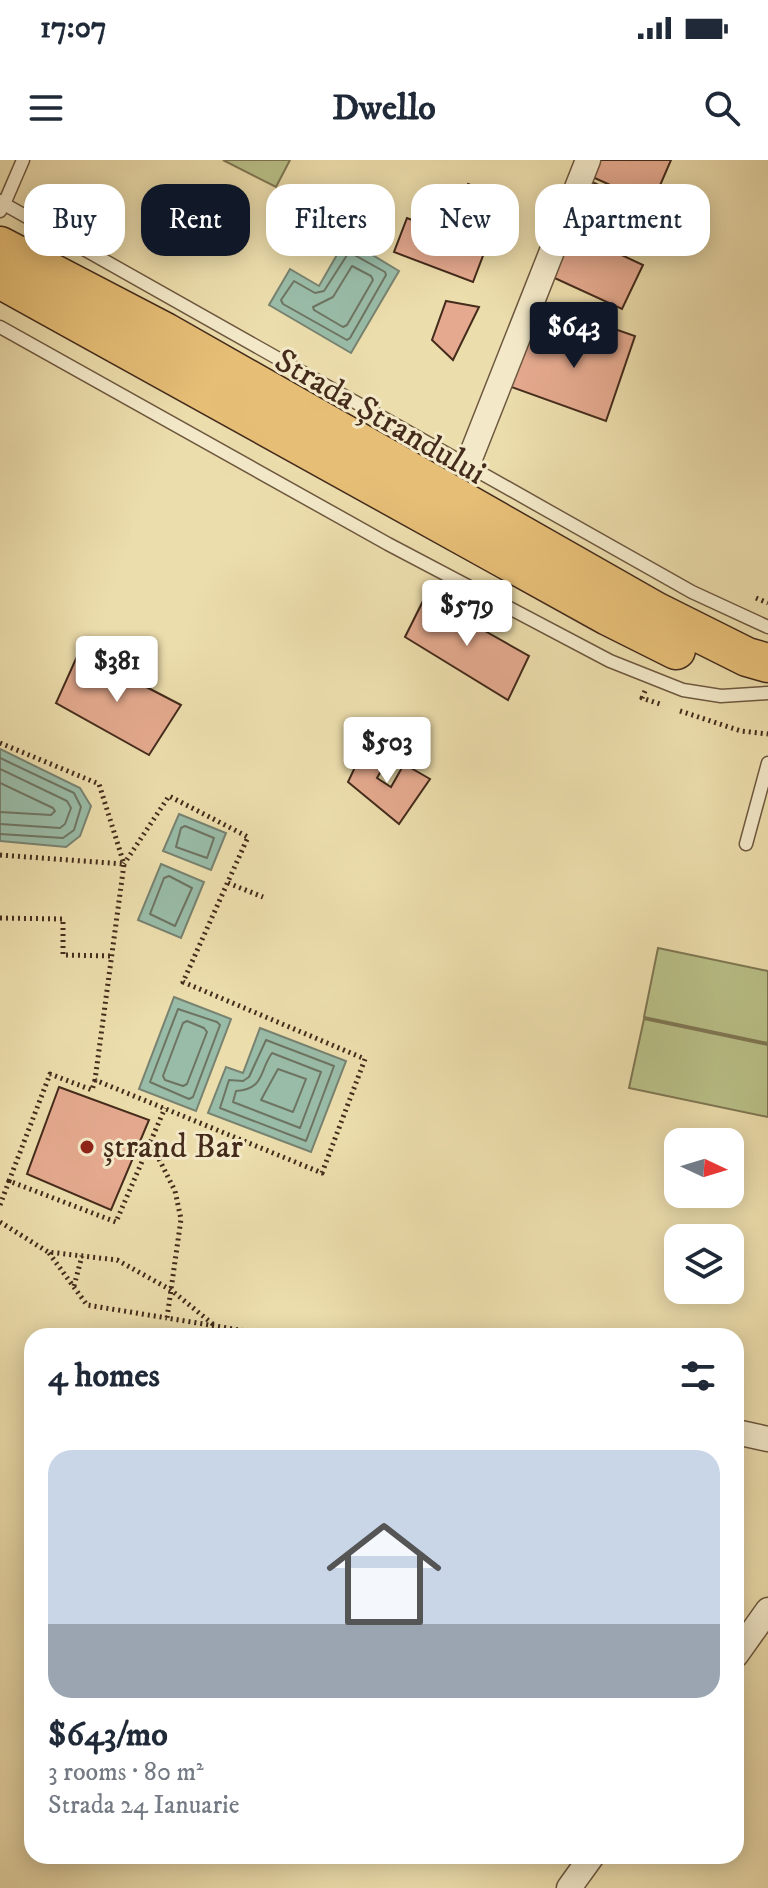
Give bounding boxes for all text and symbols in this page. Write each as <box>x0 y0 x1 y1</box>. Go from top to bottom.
text: 17:07 <box>40 10 107 47</box>
icon: menu <box>24 86 68 130</box>
text: Dwello <box>332 86 436 131</box>
icon: search <box>700 86 744 130</box>
chip: Buy <box>24 184 125 256</box>
chip: Rent <box>141 184 250 256</box>
chip: Filters <box>266 184 395 256</box>
chip: New <box>411 184 519 256</box>
chip: Apartment <box>535 184 710 256</box>
pin: $643 <box>527 302 621 370</box>
text: $643 <box>548 311 600 344</box>
street label: Strada Ștrandului <box>267 340 493 494</box>
pin: $579 <box>420 580 514 648</box>
text: $579 <box>440 589 494 622</box>
pin: $381 <box>70 636 164 704</box>
text: $381 <box>94 645 140 678</box>
pin: $503 <box>340 717 434 785</box>
text: $503 <box>362 726 412 759</box>
place label: ștrand Bar <box>103 1126 243 1168</box>
north arrow <box>664 1128 744 1208</box>
map controls <box>664 1128 744 1304</box>
marker: ștrand Bar <box>78 1138 96 1156</box>
button: layers <box>664 1224 744 1304</box>
icon: filters <box>676 1354 720 1398</box>
text: 4 homes <box>48 1355 160 1397</box>
icon: home <box>312 1502 456 1646</box>
text: $643/mo <box>48 1714 168 1756</box>
text: 3 rooms · 80 m² <box>48 1756 204 1789</box>
text: Strada 24 Ianuarie <box>48 1789 240 1822</box>

